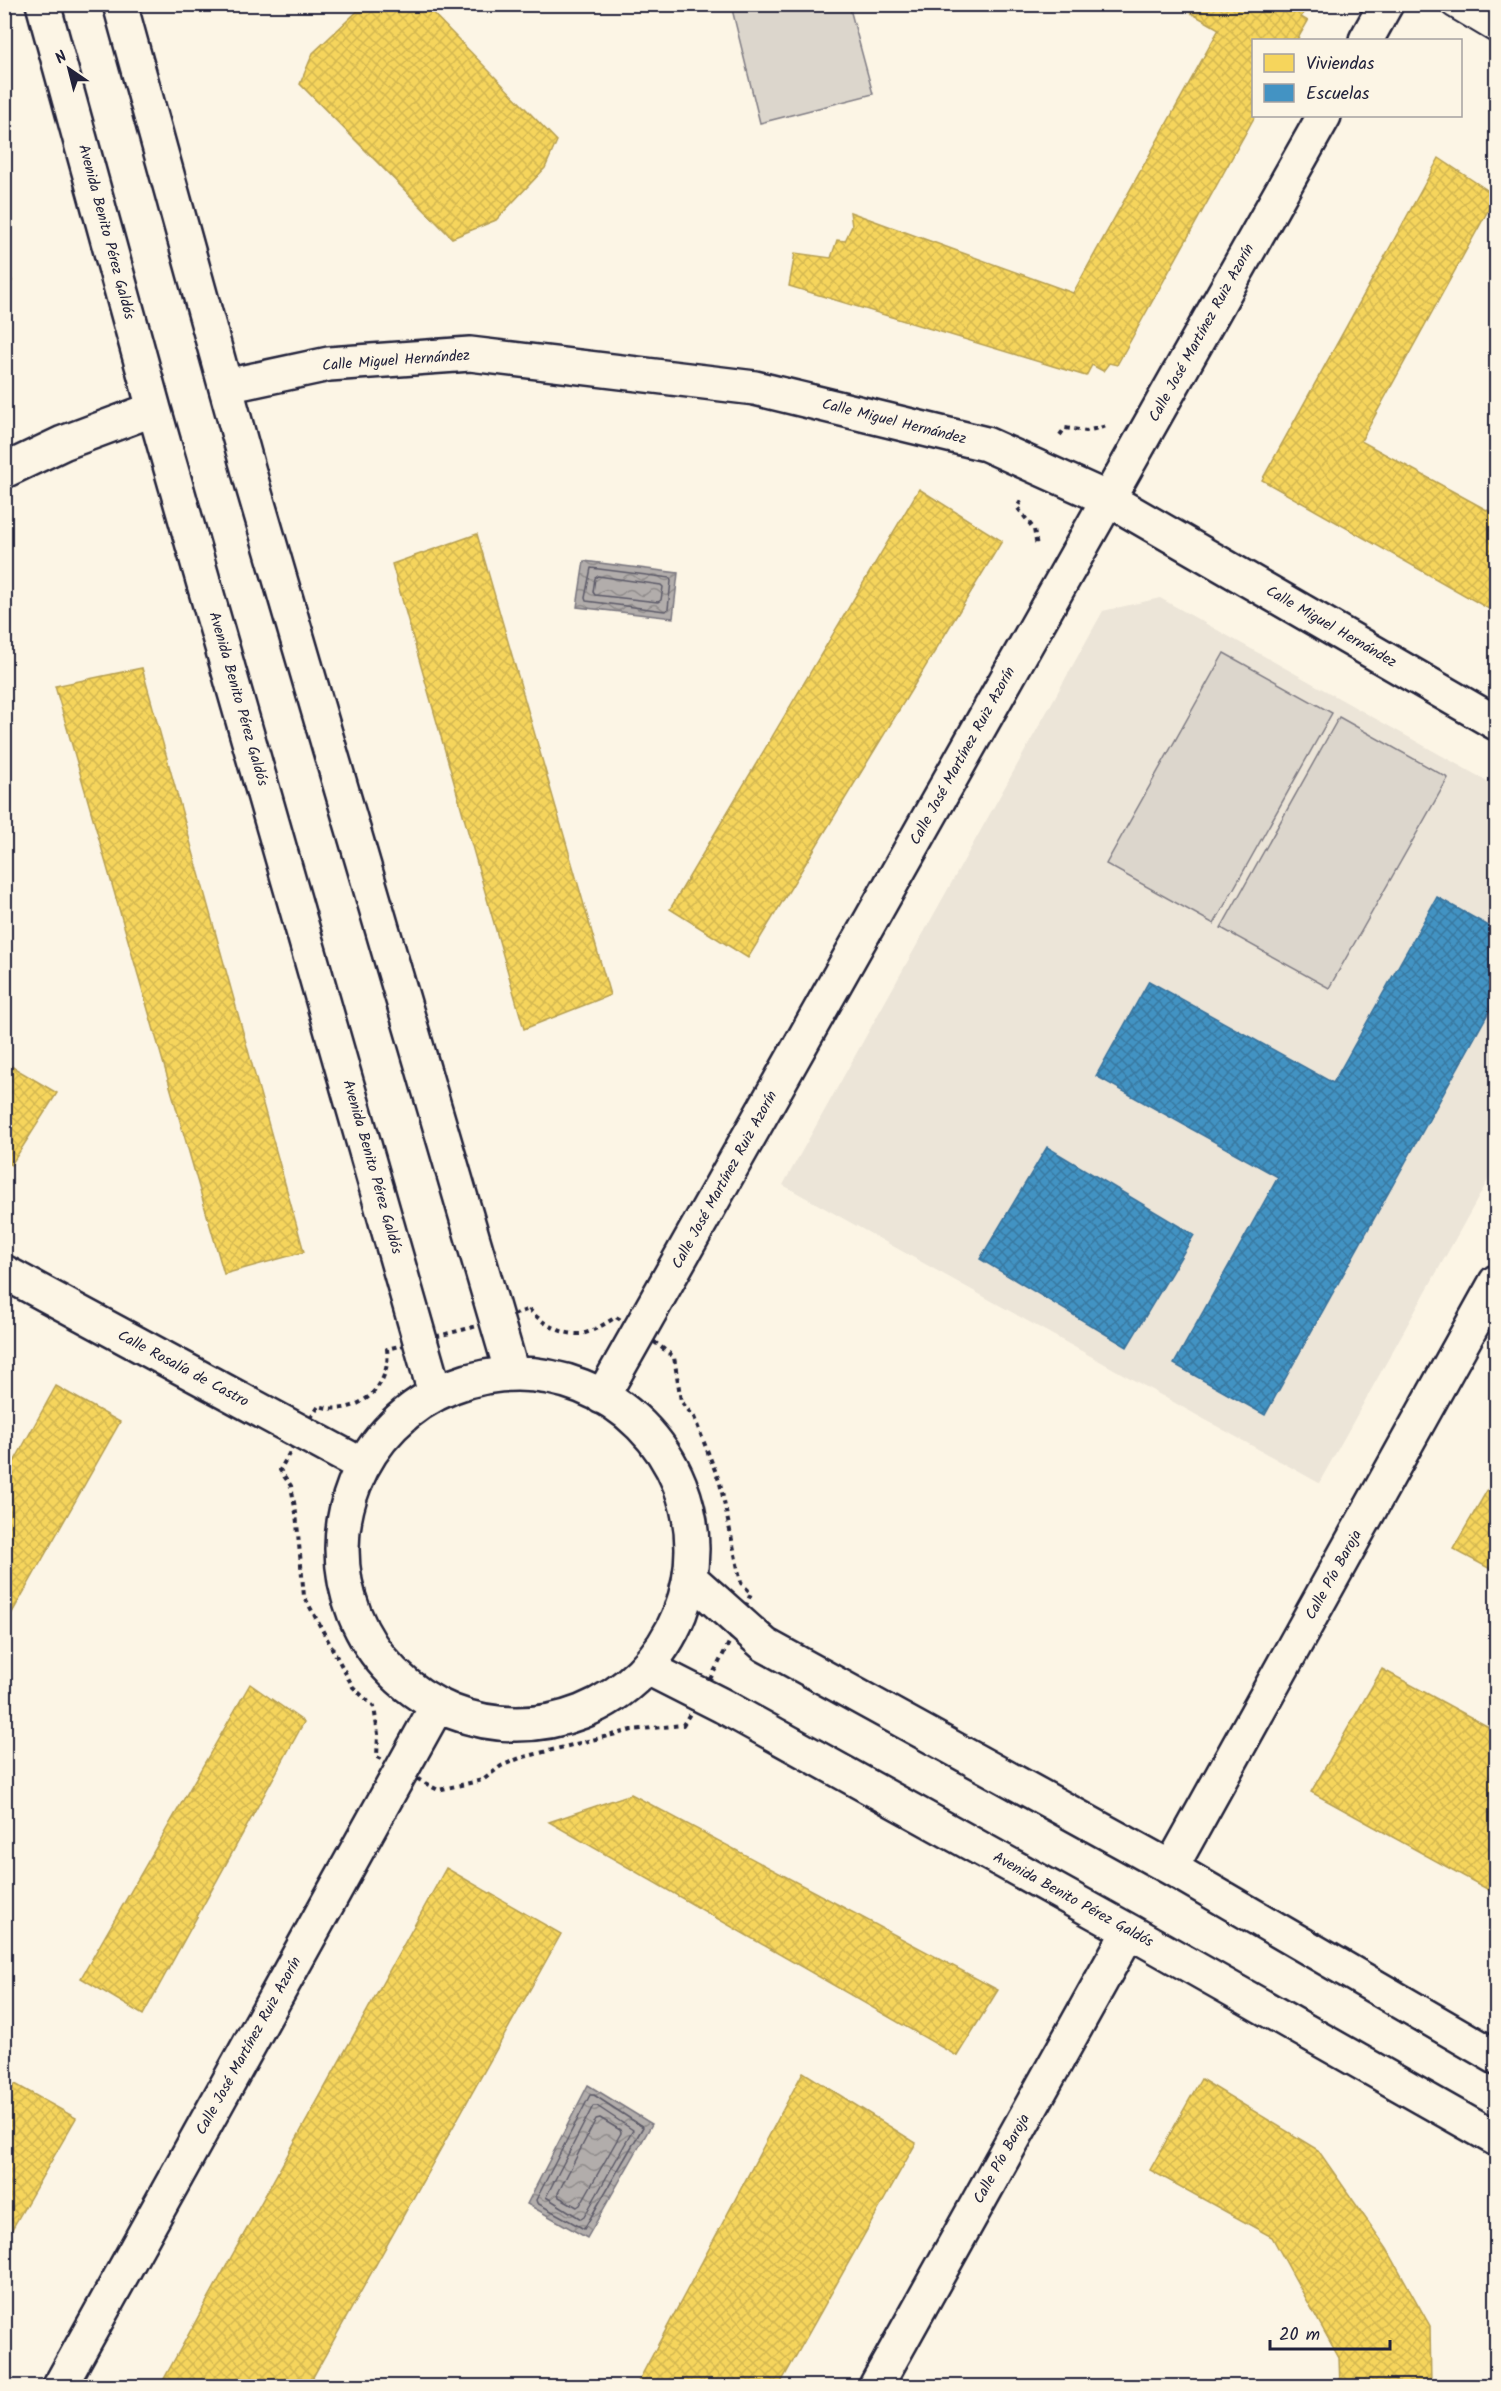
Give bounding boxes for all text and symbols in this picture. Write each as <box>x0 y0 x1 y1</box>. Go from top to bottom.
north arrow <box>39 39 99 99</box>
legend <box>1252 39 1462 117</box>
text: N <box>50 45 73 71</box>
text: Viviendas <box>1306 50 1375 79</box>
text: Escuelas <box>1306 80 1370 109</box>
street label: Avenida Benito Pérez Galdós <box>71 142 141 323</box>
street label: Calle José Martínez Ruiz Azorín <box>1143 239 1261 427</box>
street label: Calle Miguel Hernández <box>321 344 471 378</box>
street label: Calle Miguel Hernández <box>819 392 969 452</box>
street label: Calle Miguel Hernández <box>1261 580 1401 675</box>
street label: Avenida Benito Pérez Galdós <box>202 609 275 790</box>
street label: Calle José Martínez Ruiz Azorín <box>904 662 1022 850</box>
street label: Avenida Benito Pérez Galdós <box>336 1077 409 1258</box>
street label: Calle José Martínez Ruiz Azorín <box>666 1086 784 1274</box>
street label: Calle Rosalía de Castro <box>113 1324 253 1414</box>
street label: Calle Pío Baroja <box>1299 1526 1369 1624</box>
street label: Avenida Benito Pérez Galdós <box>988 1846 1158 1955</box>
street label: Calle José Martínez Ruiz Azorín <box>190 1952 308 2140</box>
street label: Calle Pío Baroja <box>967 2110 1037 2208</box>
scale bar <box>1270 2313 1390 2351</box>
text: 20 m <box>1279 2321 1320 2350</box>

